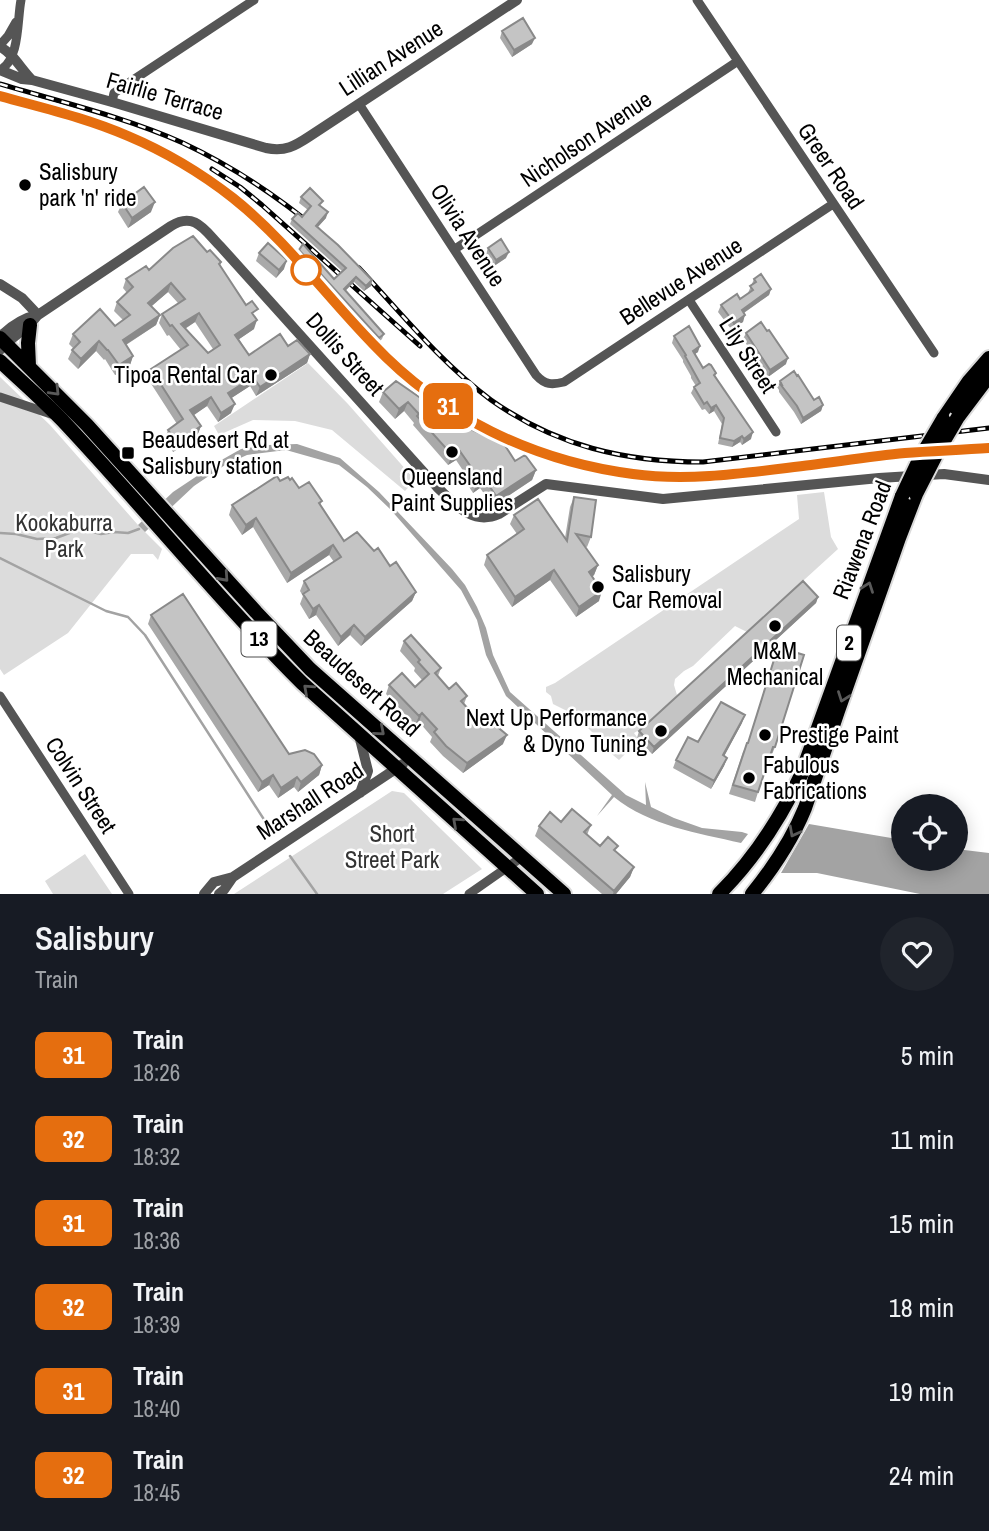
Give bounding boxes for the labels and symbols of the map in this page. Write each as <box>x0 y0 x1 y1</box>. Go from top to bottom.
street label: Lillian Avenue <box>333 12 449 103</box>
street label: Fairlie Terrace <box>103 64 227 127</box>
street label: Nicholson Avenue <box>514 83 657 194</box>
street label: Greer Road <box>791 116 872 215</box>
place label: Salisbury park 'n' ride <box>39 156 136 213</box>
marker: Salisbury park 'n' ride <box>17 177 33 193</box>
street label: Olivia Avenue <box>424 177 513 292</box>
street label: Bellevue Avenue <box>614 229 748 332</box>
unlabelled marker <box>291 255 321 285</box>
street label: Dollis Street <box>299 305 391 402</box>
street label: Lily Street <box>712 311 785 399</box>
place label: Tipoa Rental Car <box>114 359 258 390</box>
marker: Tipoa Rental Car <box>263 367 279 383</box>
one-way arrow <box>46 383 59 396</box>
line badge: 31 <box>416 383 480 429</box>
place label: Beaudesert Rd at Salisbury station <box>142 424 289 481</box>
marker: Queensland Paint Supplies <box>444 444 460 460</box>
marker: Beaudesert Rd at Salisbury station <box>120 445 136 461</box>
place label: Queensland Paint Supplies <box>391 461 513 518</box>
street label: Riawena Road <box>825 476 898 604</box>
park label: Kookaburra Park <box>15 507 113 564</box>
place label: Salisbury Car Removal <box>612 558 722 615</box>
one-way arrow <box>216 569 228 582</box>
marker: Salisbury Car Removal <box>590 579 606 595</box>
one-way arrow <box>860 582 874 594</box>
marker: M&M Mechanical <box>767 618 783 634</box>
road number: 13 <box>242 622 276 656</box>
street label: Beaudesert Road <box>297 622 427 743</box>
road number: 2 <box>837 626 861 660</box>
place label: M&M Mechanical <box>727 635 823 692</box>
one-way arrow <box>303 684 316 697</box>
one-way arrow <box>837 690 851 702</box>
place label: Next Up Performance & Dyno Tuning <box>466 702 647 759</box>
place label: Prestige Paint <box>779 719 899 750</box>
one-way arrow <box>372 723 385 735</box>
marker: Next Up Performance & Dyno Tuning <box>653 723 669 739</box>
marker: Prestige Paint <box>757 727 773 743</box>
street label: Colvin Street <box>39 731 124 839</box>
place label: Fabulous Fabrications <box>763 749 867 806</box>
street label: Marshall Road <box>250 754 369 847</box>
marker: Fabulous Fabrications <box>741 770 757 786</box>
park label: Short Street Park <box>345 818 440 875</box>
one-way arrow <box>452 818 465 831</box>
one-way arrow <box>789 825 802 837</box>

